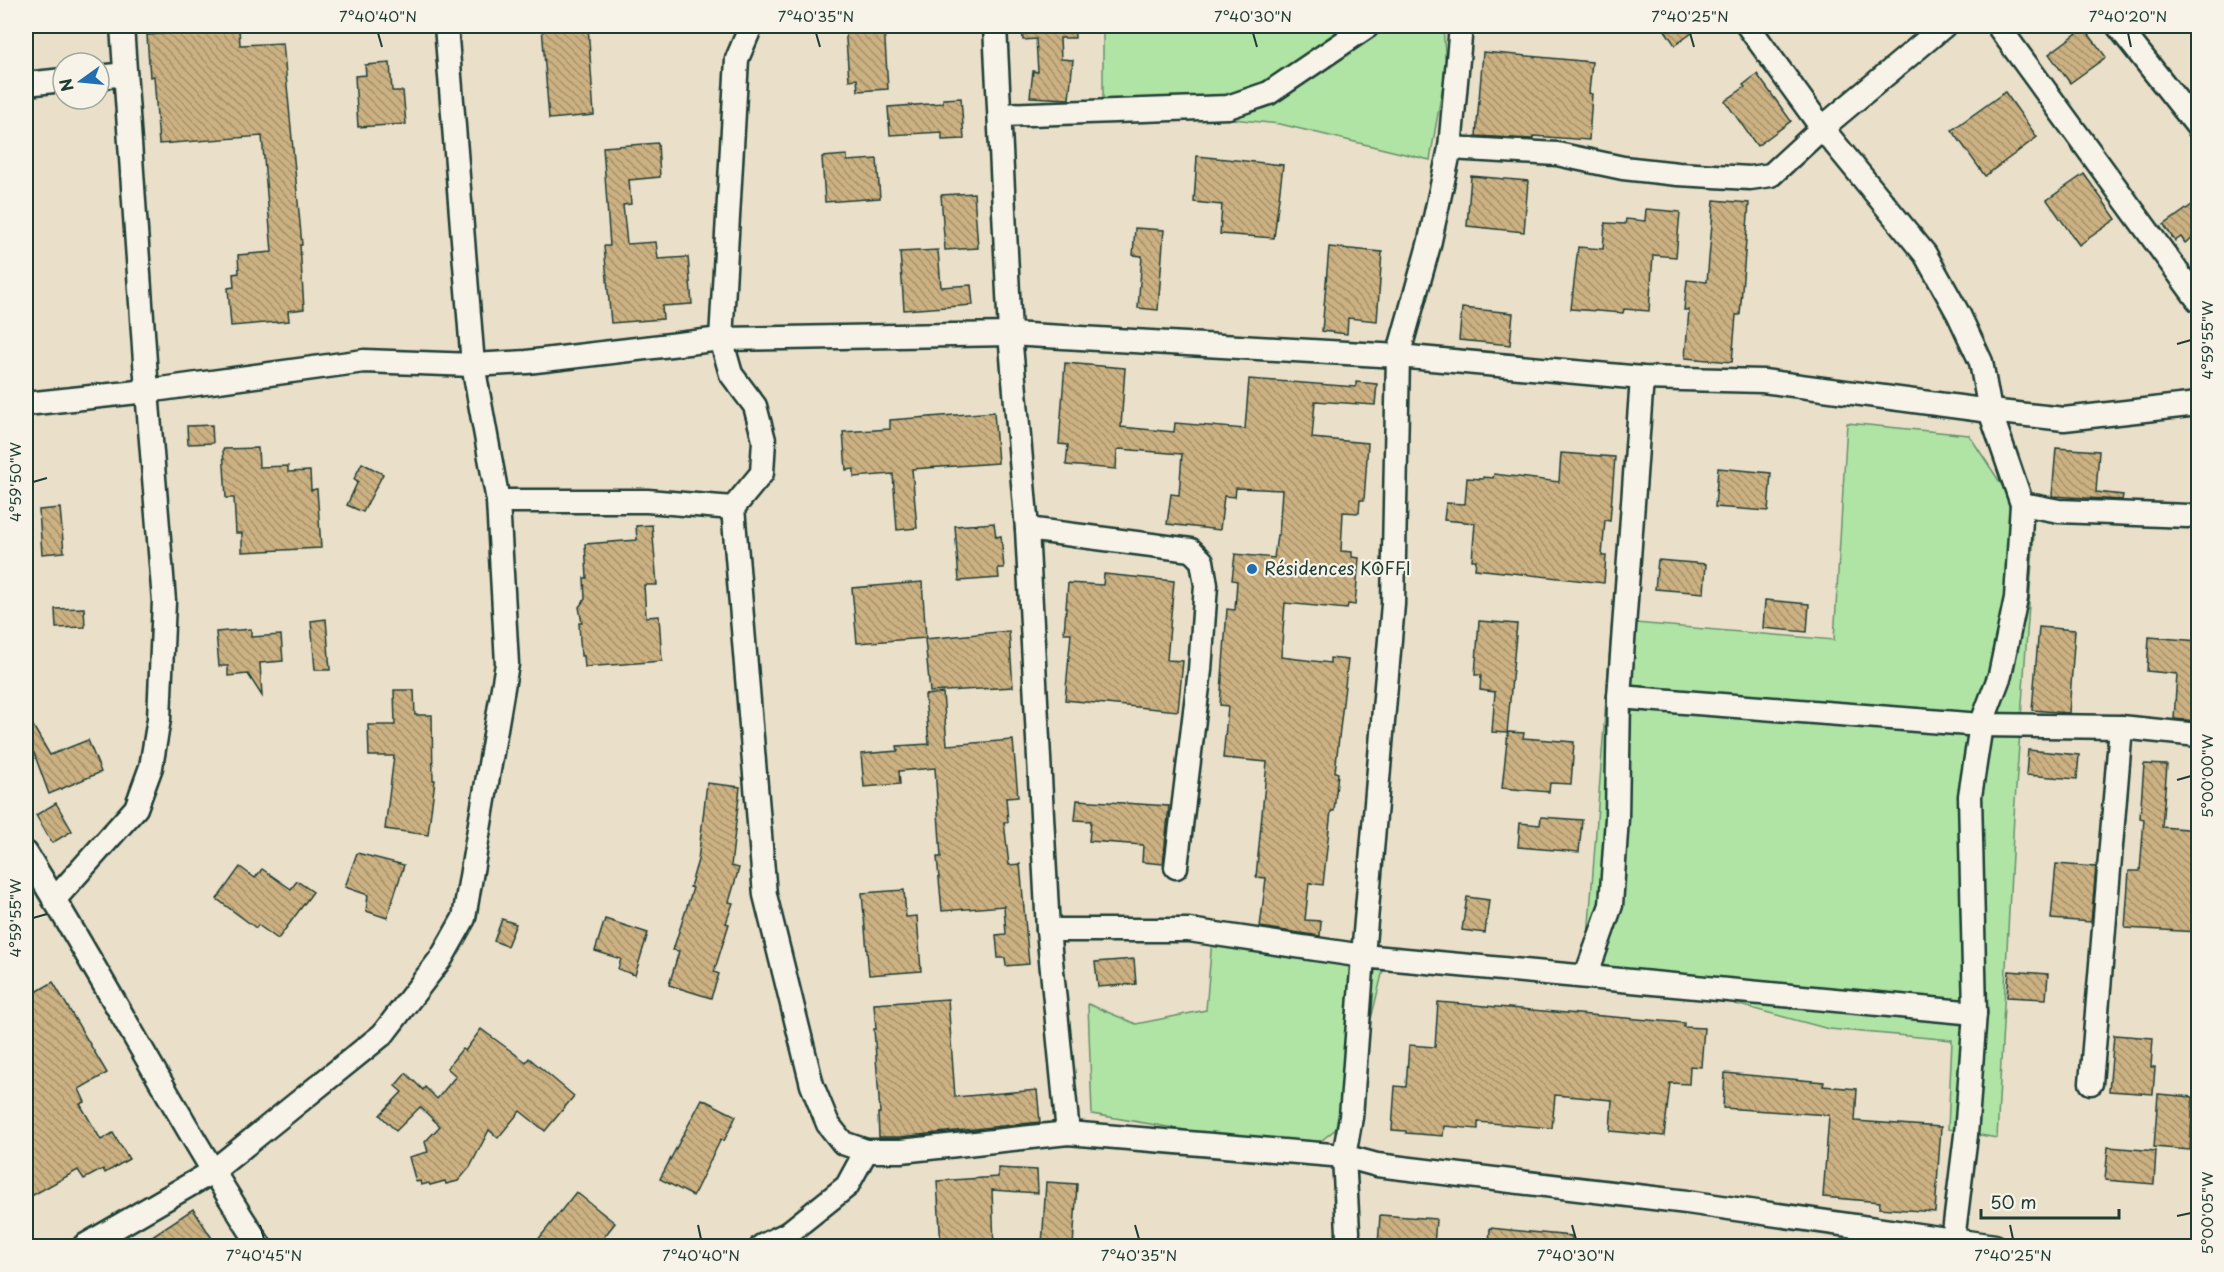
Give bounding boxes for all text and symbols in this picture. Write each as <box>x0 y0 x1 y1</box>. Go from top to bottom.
text: 7°40'40"N <box>339 4 417 27</box>
text: 7°40'35"N <box>778 4 854 27</box>
text: 7°40'30"N <box>1214 4 1292 27</box>
text: 7°40'25"N <box>1651 4 1729 27</box>
text: 7°40'20"N <box>2089 4 2167 27</box>
north arrow <box>51 51 111 111</box>
text: N <box>52 76 79 94</box>
text: 4°59'55"W <box>2195 300 2218 379</box>
text: 4°59'50"W <box>3 441 26 522</box>
place label: Résidences KOFFI <box>1264 554 1411 581</box>
marker: Résidences KOFFI <box>1245 562 1259 576</box>
text: 5°00'00"W <box>2195 733 2218 818</box>
text: 4°59'55"W <box>3 878 26 957</box>
text: 5°00'05"W <box>2195 1171 2218 1254</box>
scale bar <box>1981 1182 2119 1220</box>
text: 50 m <box>1990 1188 2037 1215</box>
text: 7°40'45"N <box>226 1243 302 1266</box>
text: 7°40'40"N <box>662 1243 740 1266</box>
text: 7°40'35"N <box>1101 1243 1177 1266</box>
text: 7°40'30"N <box>1537 1243 1615 1266</box>
text: 7°40'25"N <box>1974 1243 2052 1266</box>

